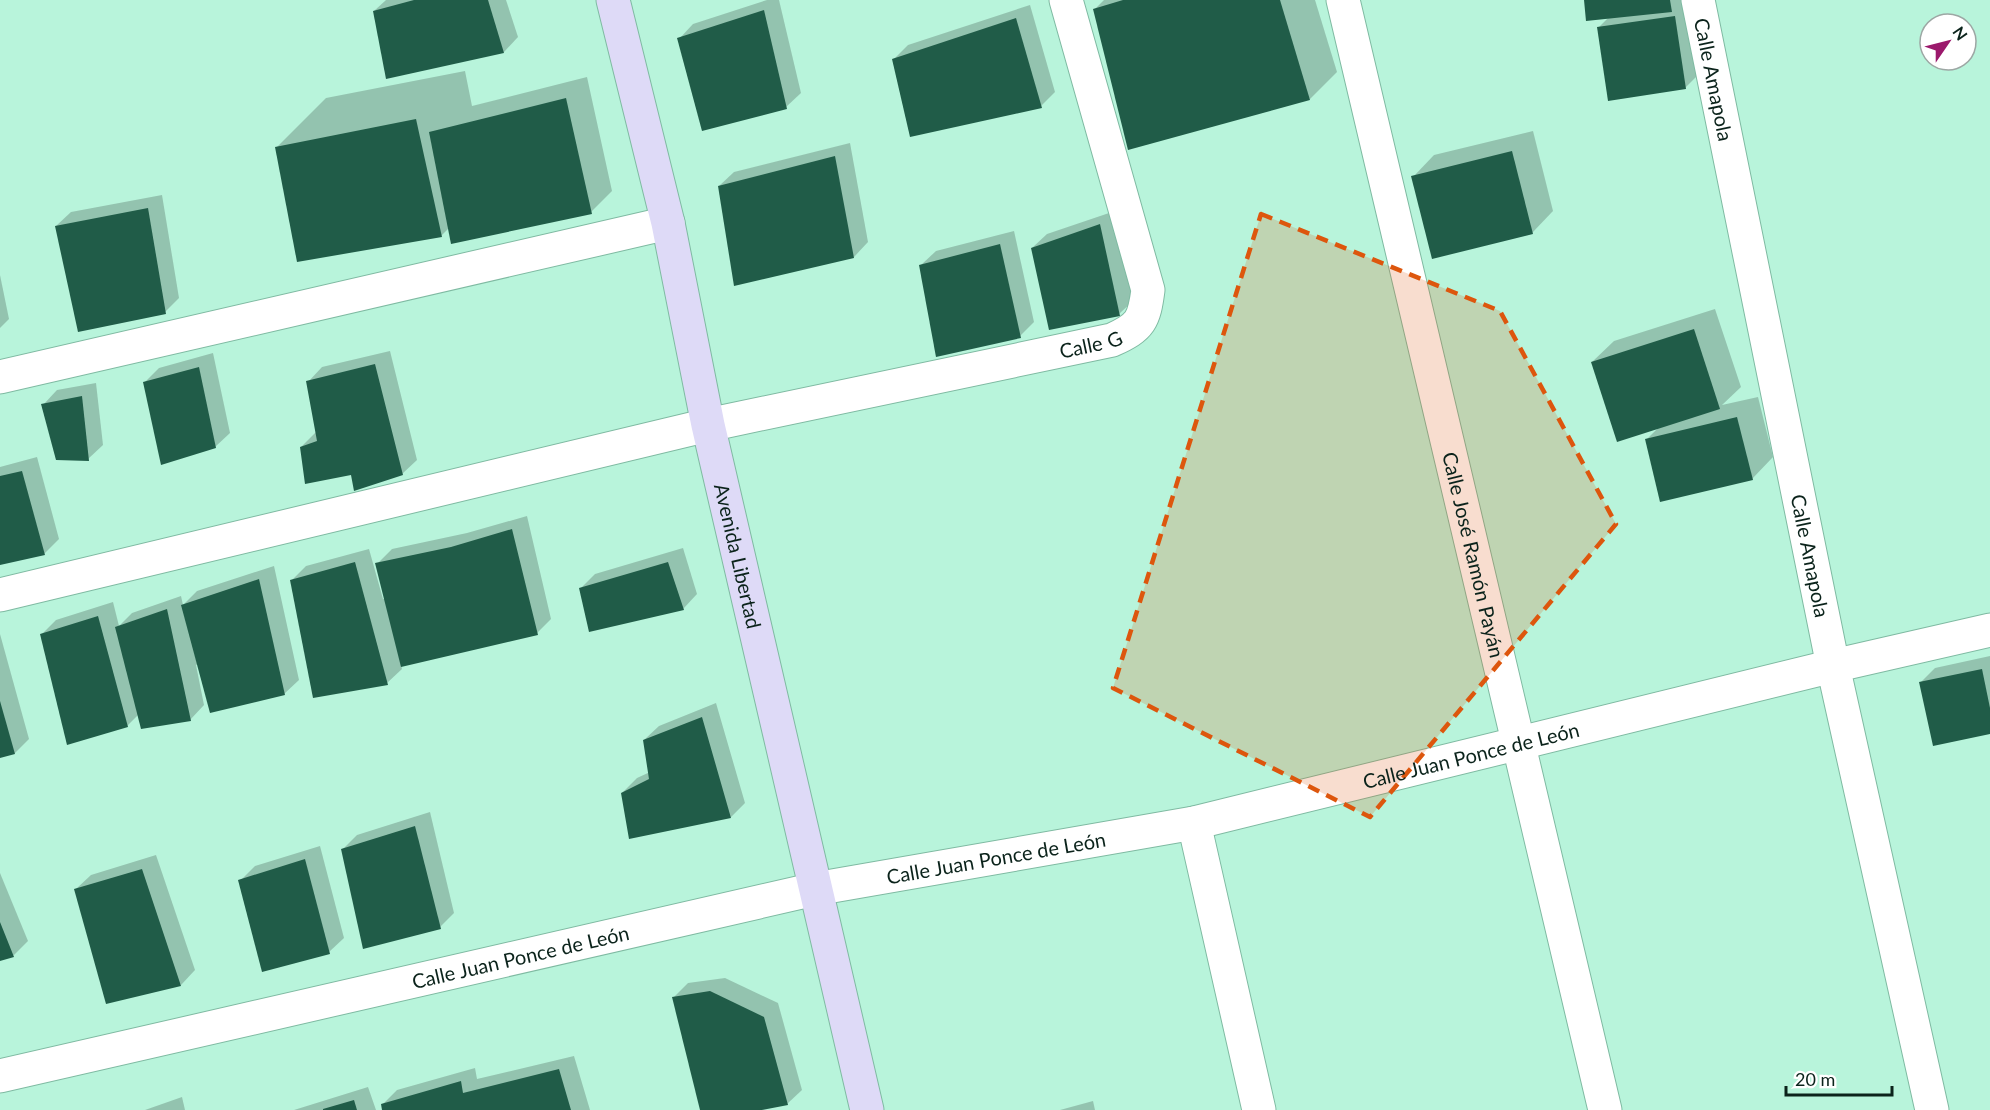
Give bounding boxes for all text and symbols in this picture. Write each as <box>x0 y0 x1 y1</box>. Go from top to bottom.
north arrow <box>1918 12 1978 72</box>
street label: Calle Amapola <box>1690 16 1738 143</box>
text: N <box>1949 23 1972 44</box>
street label: Calle G <box>1057 325 1126 363</box>
street label: Calle José Ramón Payán <box>1438 449 1510 660</box>
street label: Avenida Libertad <box>710 481 767 631</box>
street label: Calle Amapola <box>1786 492 1835 619</box>
street label: Calle Juan Ponce de León <box>1360 717 1582 793</box>
street label: Calle Juan Ponce de León <box>885 827 1108 888</box>
street label: Calle Juan Ponce de León <box>410 920 631 993</box>
scale bar <box>1786 1059 1892 1097</box>
text: 20 m <box>1795 1068 1835 1090</box>

